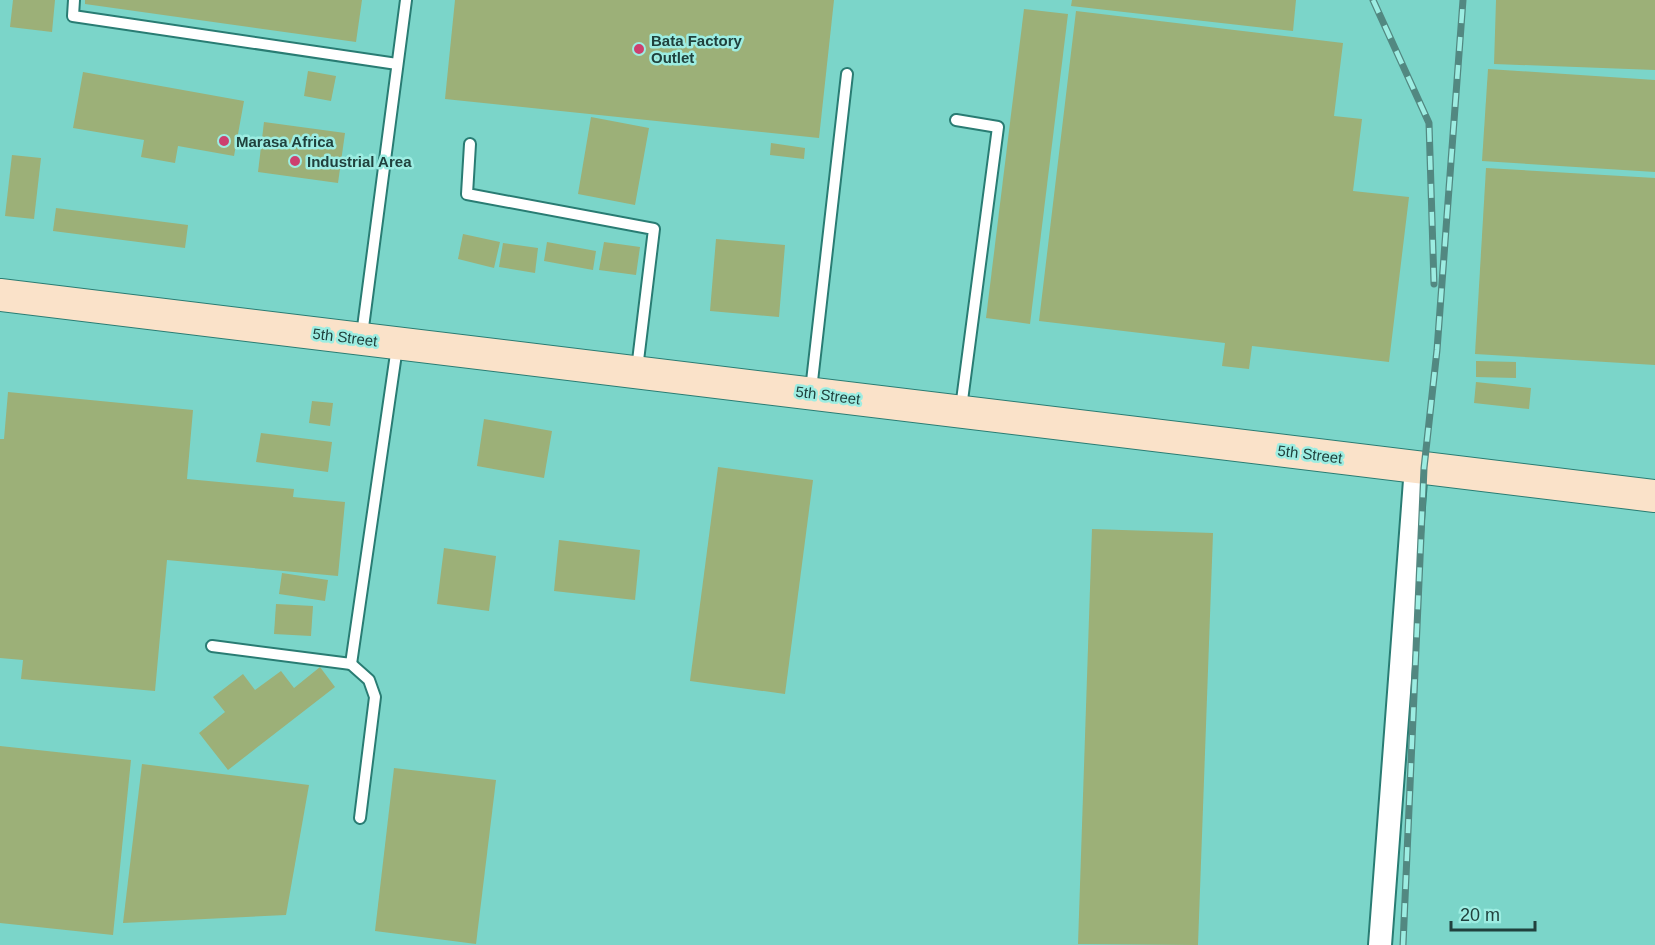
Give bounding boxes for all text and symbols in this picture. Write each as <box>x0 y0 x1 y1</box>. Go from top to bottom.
place label: Bata Factory Outlet <box>651 32 743 66</box>
marker: Bata Factory Outlet <box>632 42 646 56</box>
place label: Marasa Africa <box>236 133 334 150</box>
marker: Marasa Africa <box>217 134 231 148</box>
place label: Industrial Area <box>307 153 412 170</box>
marker: Industrial Area <box>288 154 302 168</box>
street label: 5th Street <box>312 325 379 350</box>
street label: 5th Street <box>795 383 862 408</box>
street label: 5th Street <box>1277 442 1344 467</box>
scale bar <box>1451 894 1535 932</box>
text: 20 m <box>1460 905 1500 925</box>

